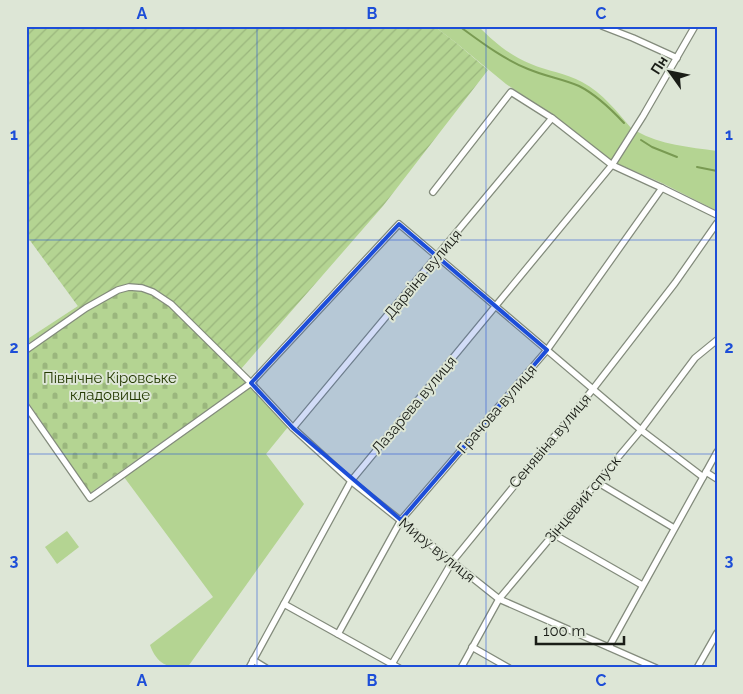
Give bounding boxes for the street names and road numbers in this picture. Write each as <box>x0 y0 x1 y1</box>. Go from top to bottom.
street label: Дарвіна вулиця <box>381 226 465 322</box>
street label: Лазарева вулиця <box>368 352 460 458</box>
street label: Грачова вулиця <box>453 361 541 457</box>
street label: Сенявіна вулиця <box>505 390 595 492</box>
street label: Зінцевий спуск <box>541 452 625 546</box>
street label: Миру вулиця <box>395 514 479 586</box>

